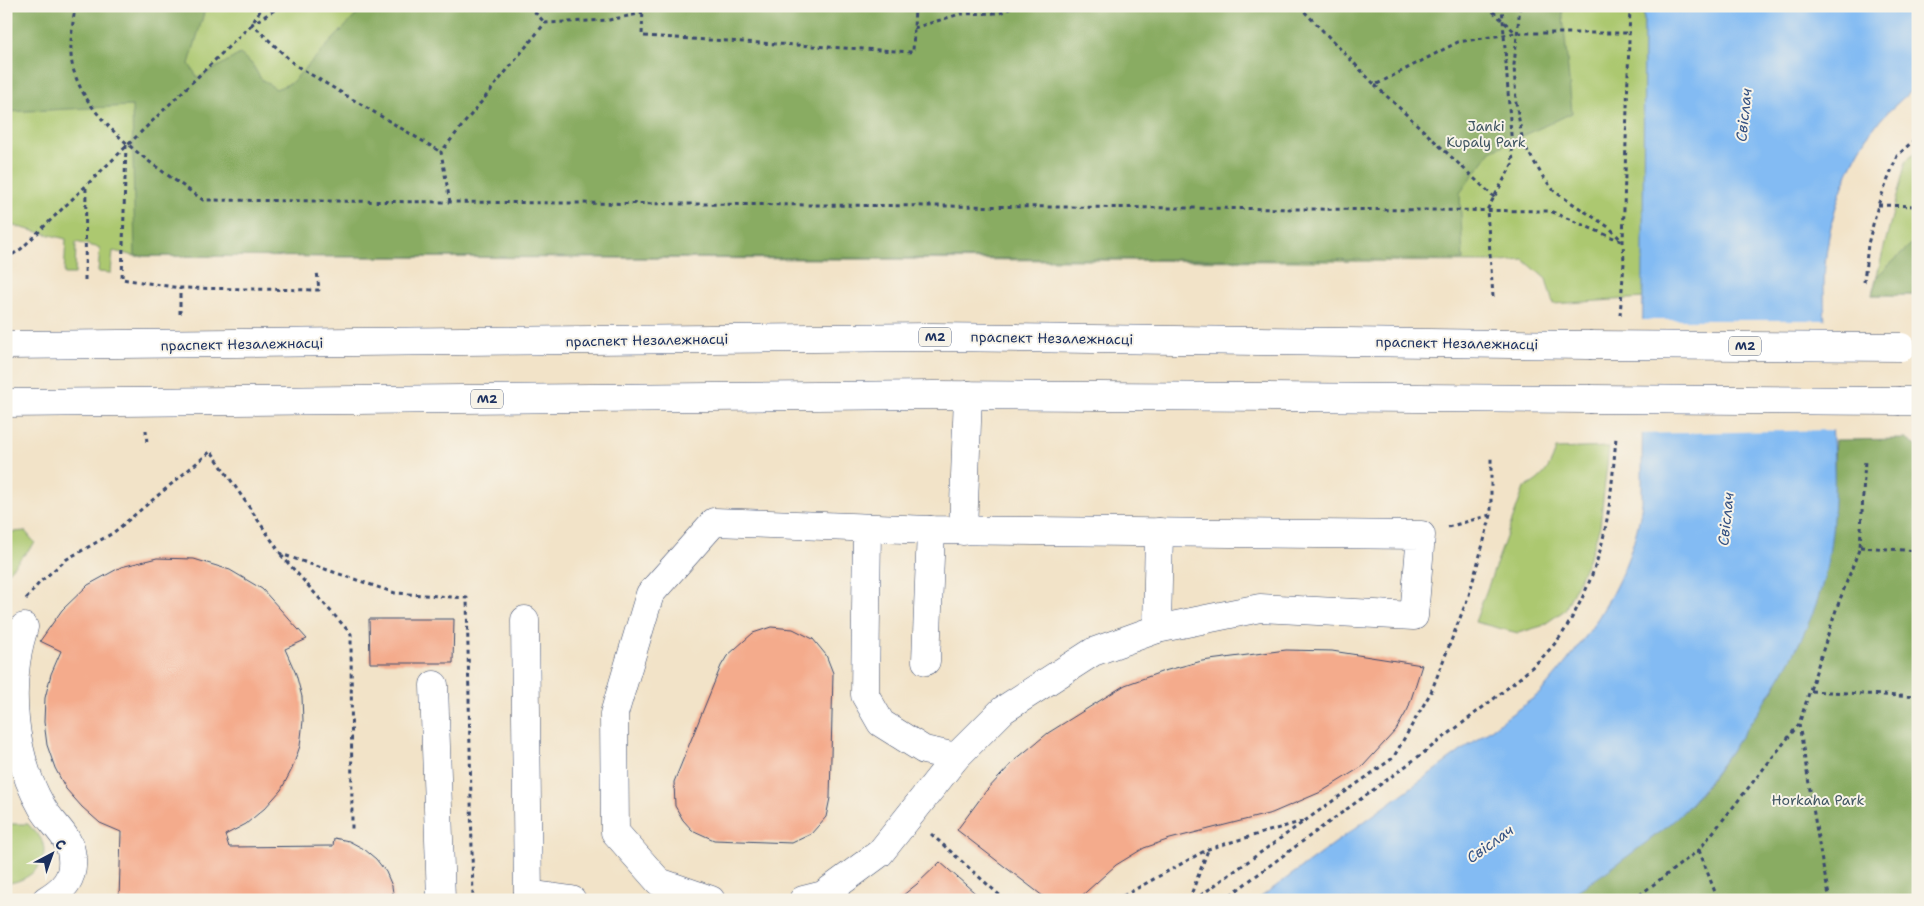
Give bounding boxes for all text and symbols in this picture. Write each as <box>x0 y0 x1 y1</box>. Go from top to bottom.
water label: Свіслач <box>1731 87 1757 143</box>
park label: Janki Kupaly Park <box>1446 117 1526 151</box>
road number: М2 <box>919 328 951 347</box>
street label: праспект Незалежнасці <box>971 328 1133 348</box>
street label: праспект Незалежнасці <box>566 330 728 350</box>
street label: праспект Незалежнасці <box>1376 333 1538 353</box>
street label: праспект Незалежнасці <box>161 334 323 354</box>
road number: М2 <box>1729 336 1761 356</box>
road number: М2 <box>471 389 503 408</box>
water label: Свіслач <box>1713 491 1739 547</box>
park label: Horkaha Park <box>1772 791 1864 809</box>
water label: Свіслач <box>1462 820 1518 868</box>
north arrow <box>28 828 78 878</box>
text: С <box>51 835 70 854</box>

